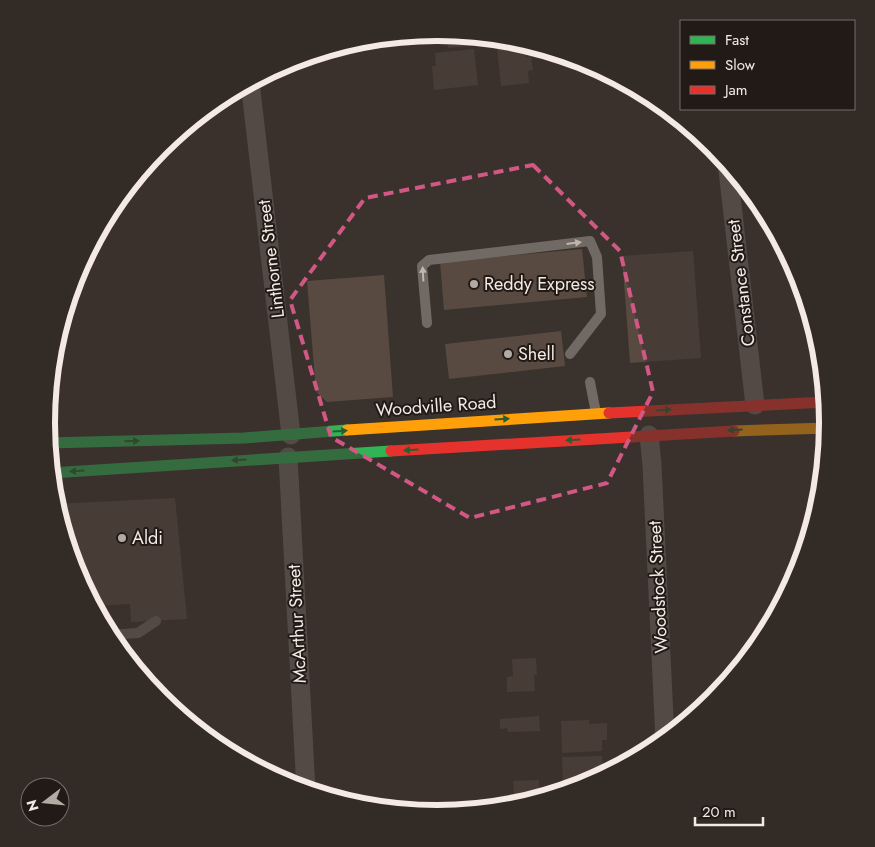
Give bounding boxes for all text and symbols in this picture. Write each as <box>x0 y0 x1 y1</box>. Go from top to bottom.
legend <box>680 20 855 110</box>
text: Fast <box>725 29 749 51</box>
text: Slow <box>725 54 756 76</box>
text: Jam <box>723 79 748 101</box>
street label: Linthorne Street <box>251 198 291 320</box>
street label: Constance Street <box>720 217 762 348</box>
one-way arrow <box>566 239 582 247</box>
one-way arrow <box>419 266 427 282</box>
place label: Reddy Express <box>484 271 595 297</box>
marker: Reddy Express <box>468 278 480 290</box>
place label: Shell <box>518 341 555 367</box>
marker: Shell <box>502 348 514 360</box>
street label: Woodville Road <box>375 389 497 423</box>
one-way arrow <box>656 405 672 413</box>
one-way arrow <box>494 414 510 422</box>
one-way arrow <box>332 427 348 435</box>
one-way arrow <box>727 427 743 435</box>
one-way arrow <box>565 436 581 444</box>
one-way arrow <box>124 437 140 445</box>
one-way arrow <box>403 446 419 454</box>
one-way arrow <box>231 457 247 465</box>
one-way arrow <box>69 467 85 475</box>
street label: Woodstock Street <box>642 519 674 654</box>
place label: Aldi <box>132 525 163 551</box>
marker: Aldi <box>116 532 128 544</box>
street label: McArthur Street <box>281 563 313 684</box>
north arrow <box>20 777 70 827</box>
scale bar <box>695 794 762 826</box>
text: N <box>21 797 44 814</box>
text: 20 m <box>702 801 736 823</box>

